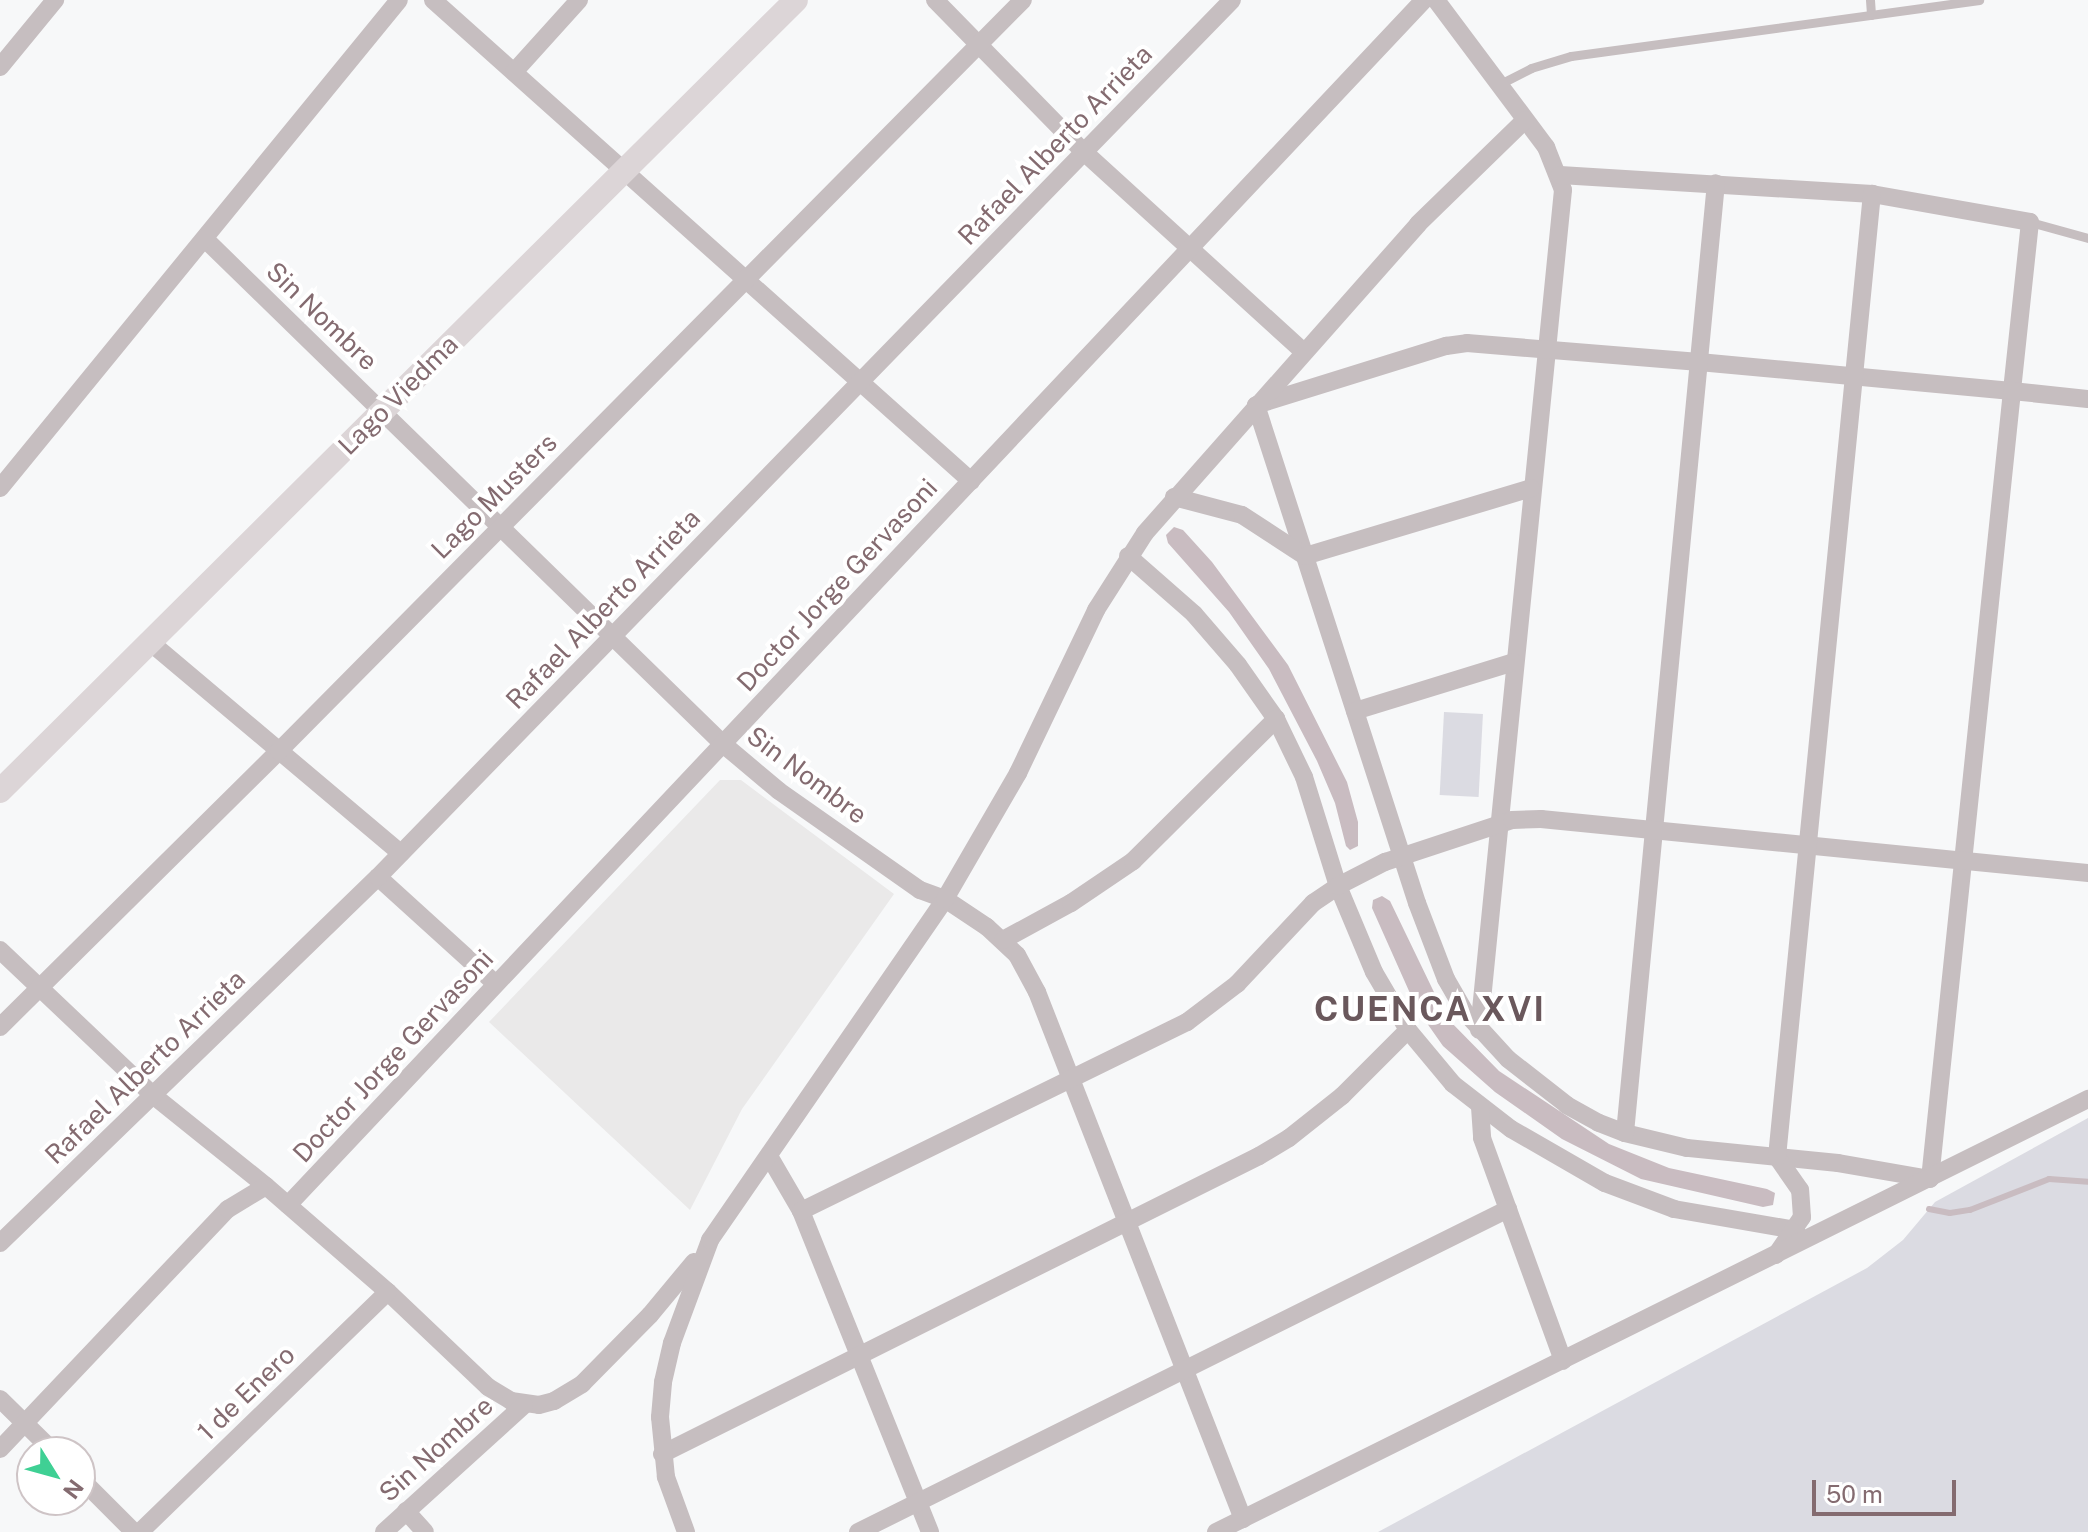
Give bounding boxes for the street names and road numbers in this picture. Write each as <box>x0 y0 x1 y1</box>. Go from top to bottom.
street label: Rafael Alberto Arrieta <box>951 39 1159 251</box>
street label: Sin Nombre <box>260 255 384 377</box>
street label: Lago Viedma <box>331 328 465 462</box>
street label: Lago Musters <box>425 427 563 565</box>
street label: Doctor Jorge Gervasoni <box>730 472 944 698</box>
street label: Rafael Alberto Arrieta <box>499 503 707 715</box>
street label: Sin Nombre <box>741 720 873 830</box>
street label: Doctor Jorge Gervasoni <box>286 943 500 1169</box>
street label: Rafael Alberto Arrieta <box>39 963 251 1171</box>
street label: 1 de Enero <box>191 1339 301 1447</box>
street label: Sin Nombre <box>373 1390 499 1508</box>

